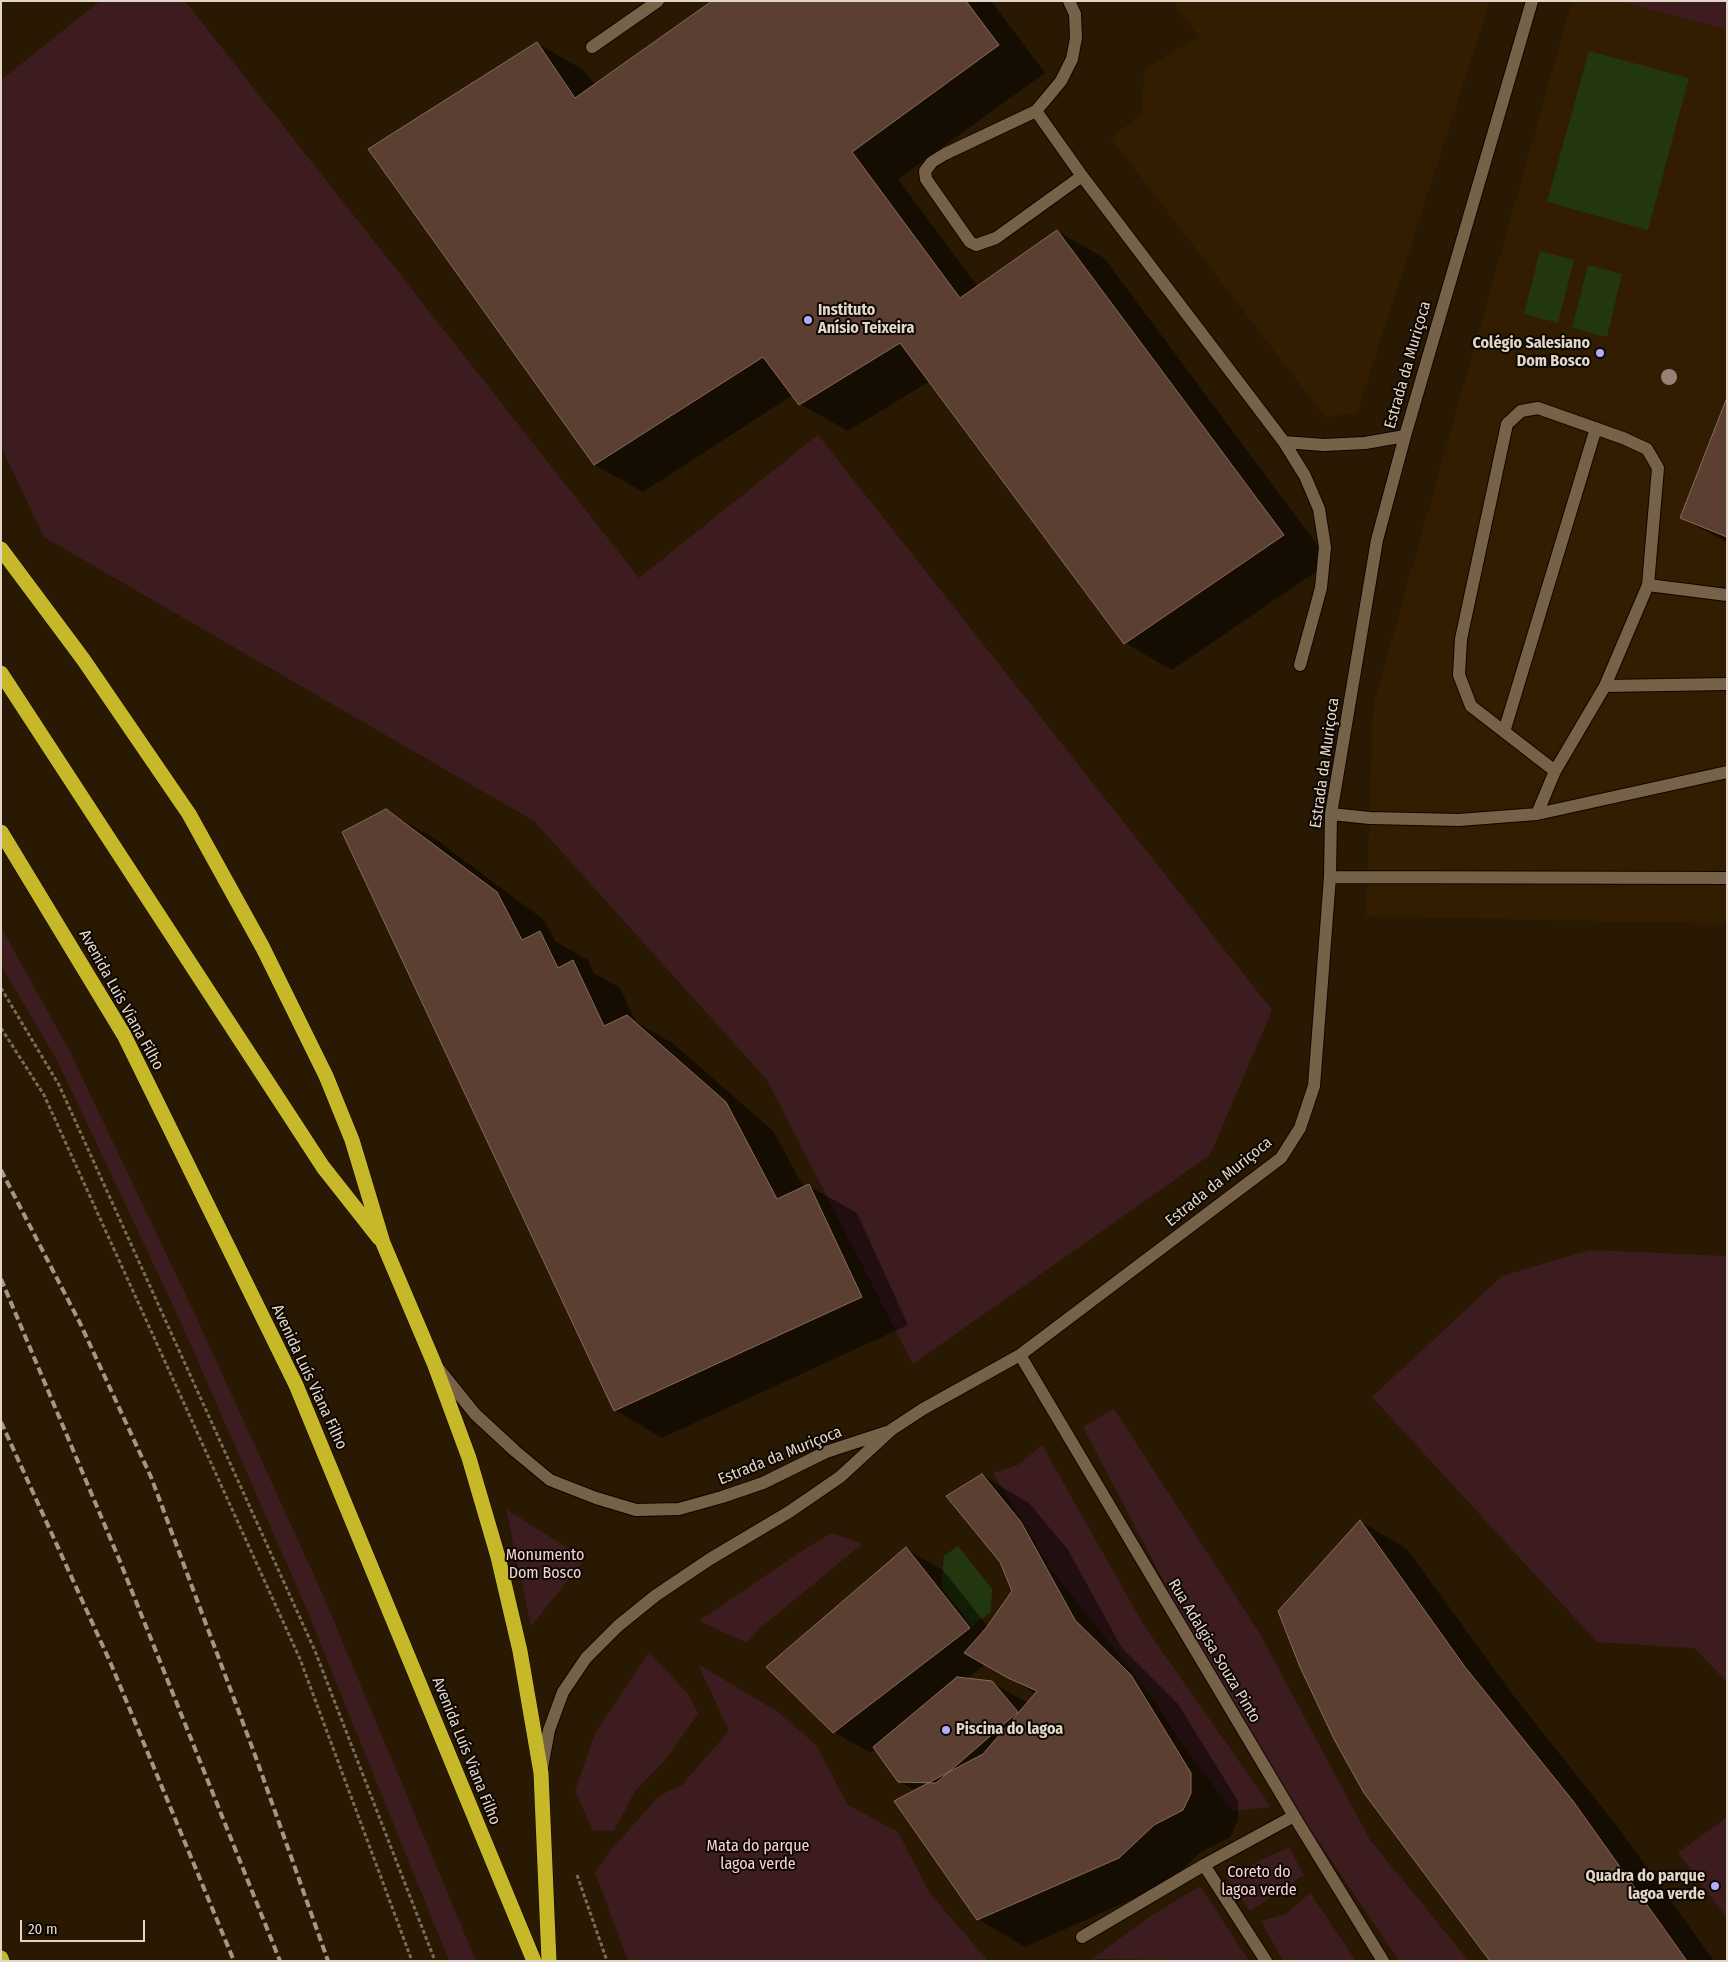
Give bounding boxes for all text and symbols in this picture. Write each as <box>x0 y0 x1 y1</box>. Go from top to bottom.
street label: Estrada da Muriçoca <box>1381 299 1435 431</box>
place label: Instituto Anísio Teixeira <box>818 301 914 339</box>
marker: Instituto Anísio Teixeira <box>802 314 814 326</box>
place label: Colégio Salesiano Dom Bosco <box>1472 334 1590 372</box>
marker: Colégio Salesiano Dom Bosco <box>1594 347 1606 359</box>
street label: Estrada da Muriçoca <box>1306 696 1344 830</box>
street label: Avenida Luís Viana Filho <box>74 926 168 1074</box>
street label: Estrada da Muriçoca <box>1162 1133 1276 1231</box>
street label: Avenida Luís Viana Filho <box>267 1302 351 1452</box>
street label: Estrada da Muriçoca <box>715 1422 845 1490</box>
park label: Monumento Dom Bosco <box>506 1546 584 1584</box>
street label: Rua Adalgisa Souza Pinto <box>1164 1576 1264 1726</box>
street label: Avenida Luís Viana Filho <box>428 1674 504 1828</box>
place label: Piscina do lagoa <box>956 1720 1063 1740</box>
marker: Piscina do lagoa <box>940 1724 952 1736</box>
park label: Mata do parque lagoa verde <box>707 1837 809 1875</box>
park label: Coreto do lagoa verde <box>1221 1863 1297 1901</box>
place label: Quadra do parque lagoa verde <box>1586 1867 1705 1905</box>
marker: Quadra do parque lagoa verde <box>1709 1880 1721 1892</box>
scale bar <box>22 1910 148 1942</box>
text: 20 m <box>28 1920 58 1938</box>

